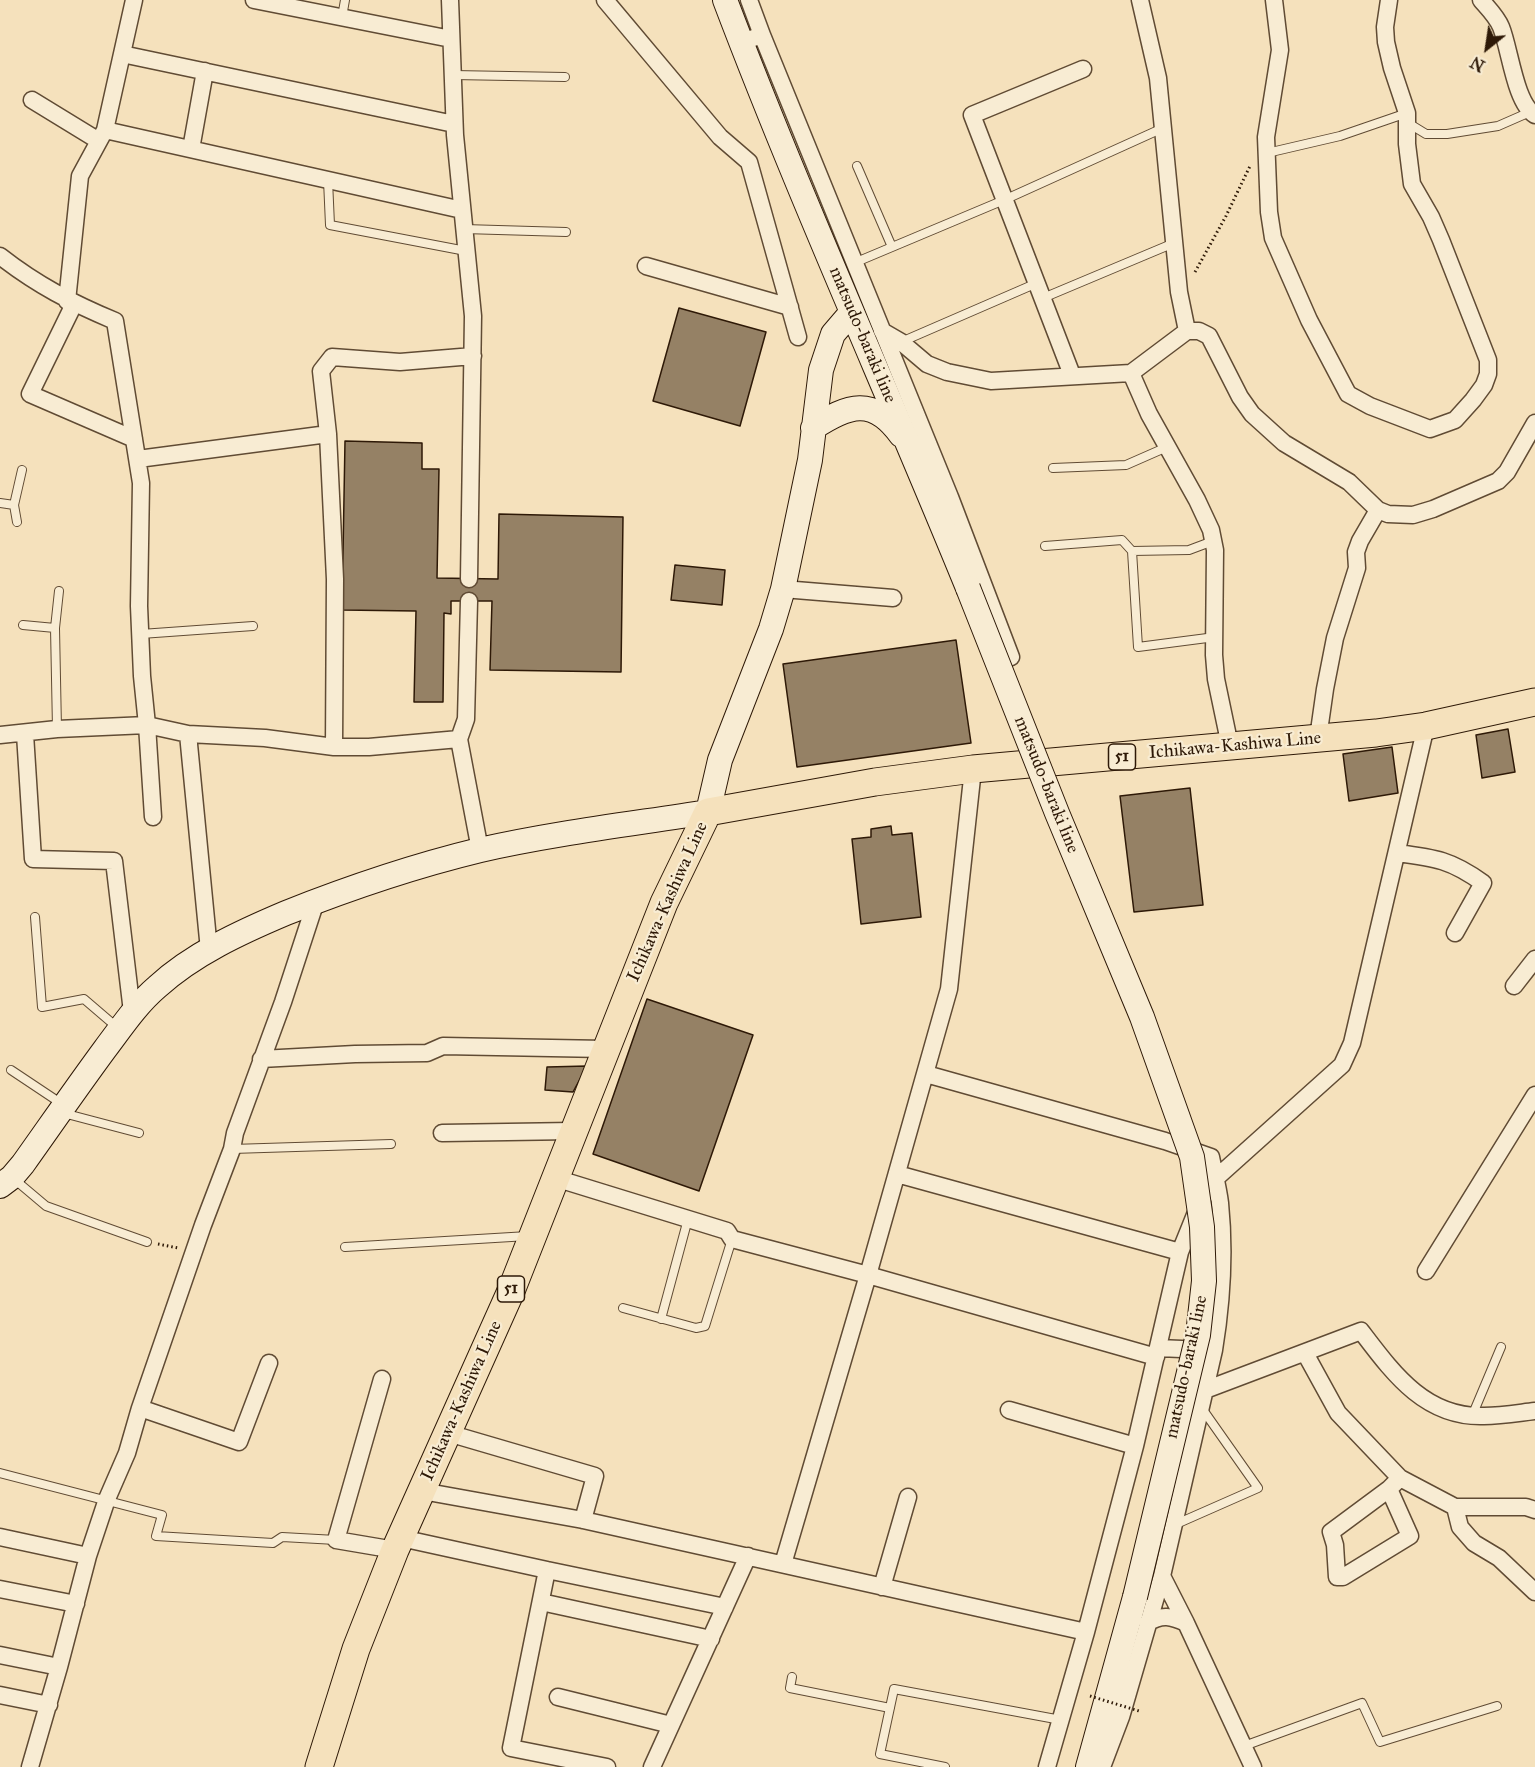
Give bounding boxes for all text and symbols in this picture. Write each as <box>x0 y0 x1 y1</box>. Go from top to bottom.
north arrow <box>1457 18 1517 78</box>
text: N <box>1467 52 1488 76</box>
street label: matsudo-baraki line <box>824 264 900 406</box>
street label: matsudo-baraki line <box>1009 713 1083 857</box>
street label: Ichikawa-Kashiwa Line <box>1148 728 1322 764</box>
road number: 51 <box>1108 744 1136 770</box>
street label: Ichikawa-Kashiwa Line <box>623 819 713 985</box>
road number: 51 <box>498 1276 524 1302</box>
street label: matsudo-baraki line <box>1161 1293 1213 1441</box>
street label: Ichikawa-Kashiwa Line <box>417 1318 507 1484</box>

